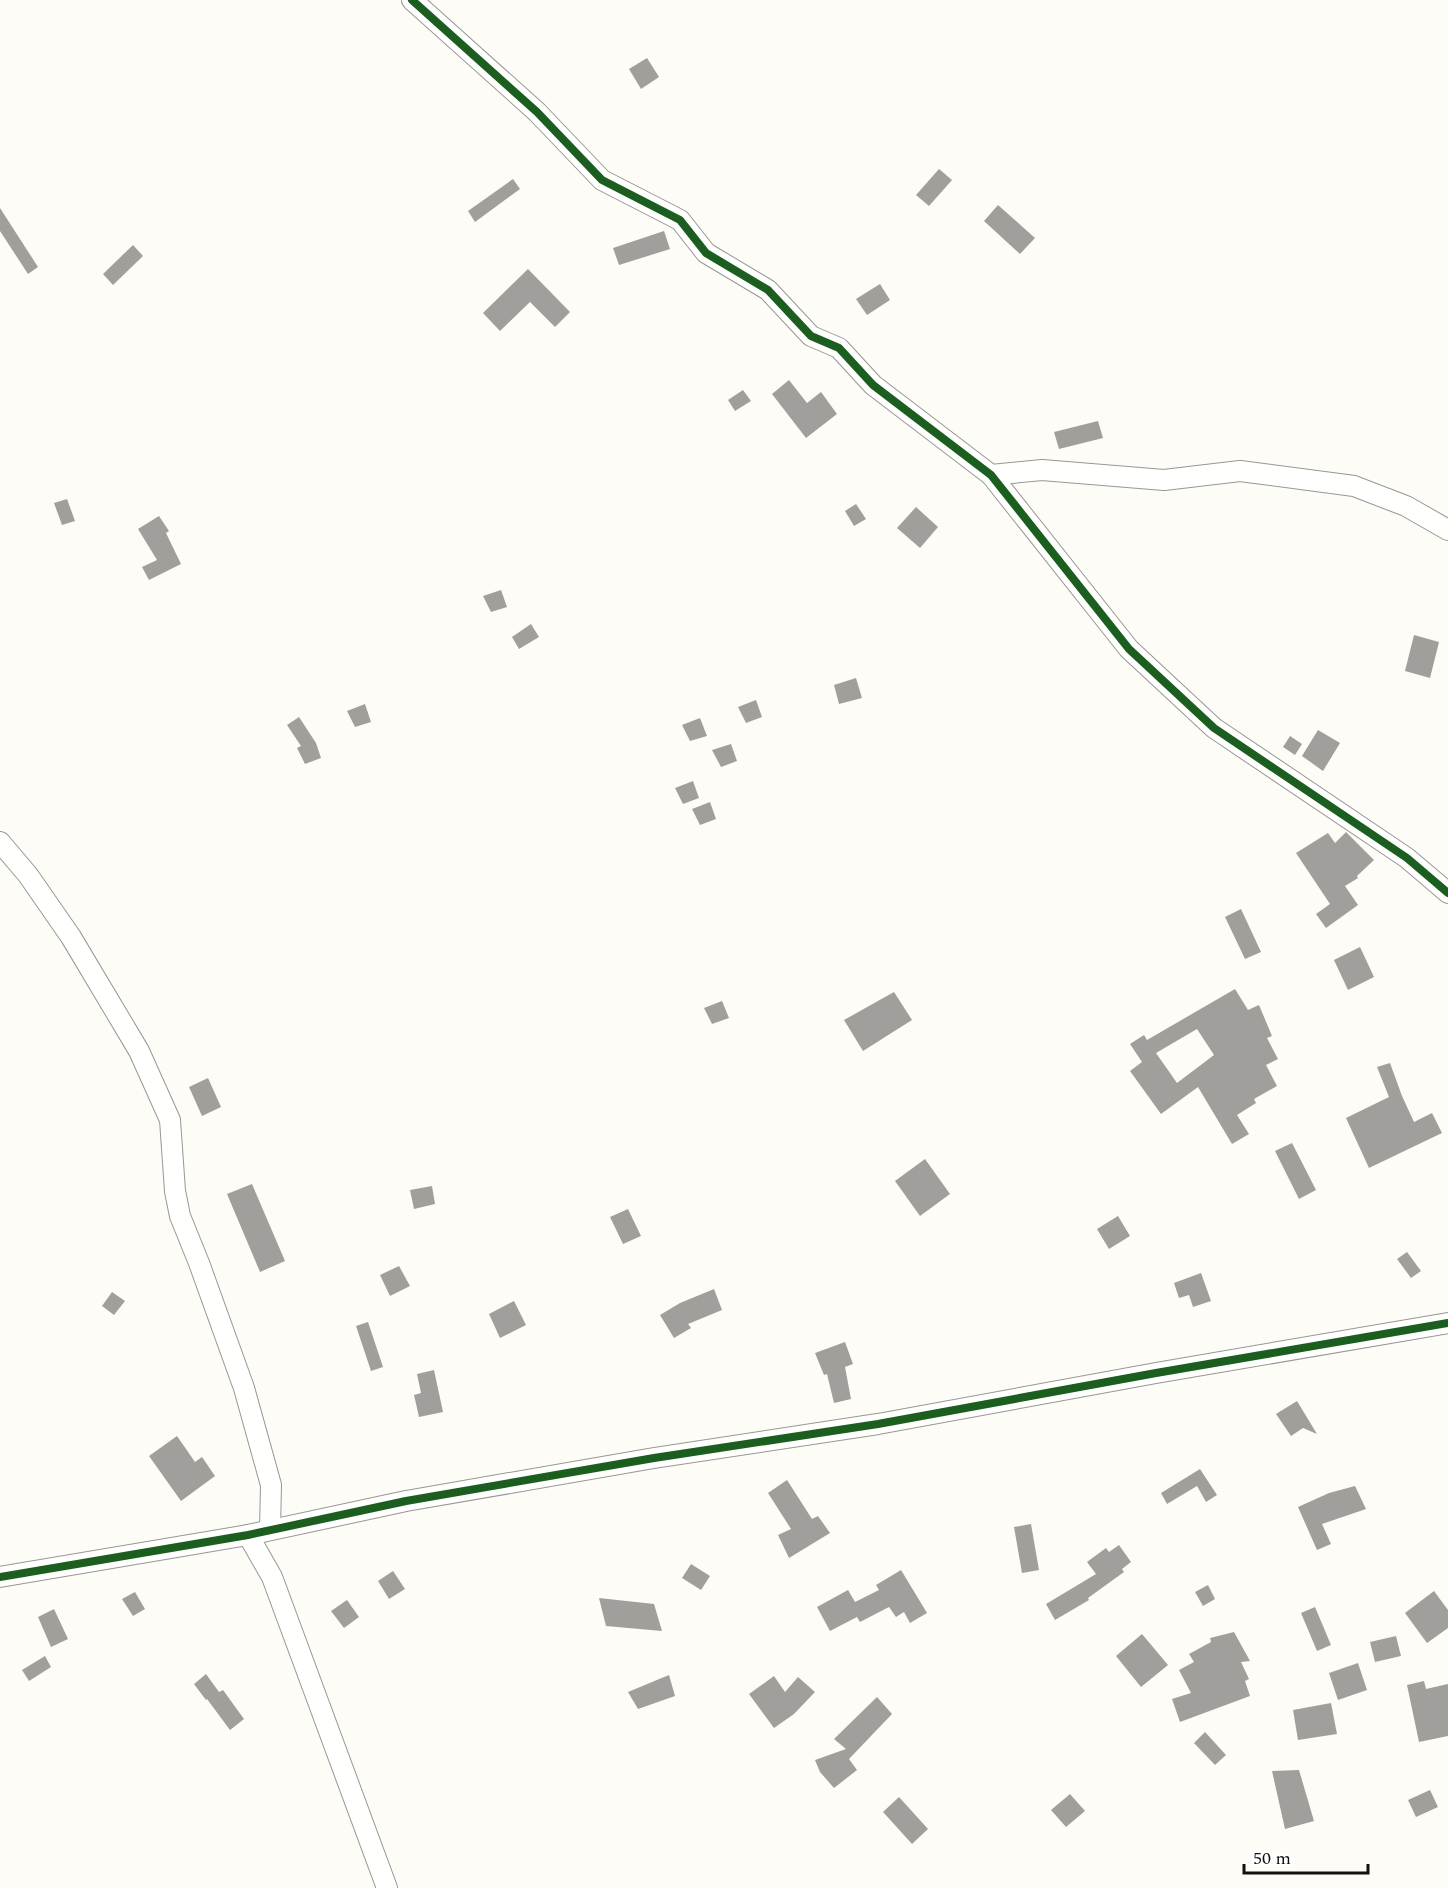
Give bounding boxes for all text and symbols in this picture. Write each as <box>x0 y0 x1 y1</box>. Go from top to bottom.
scale bar <box>1244 1837 1368 1875</box>
text: 50 m <box>1253 1845 1291 1872</box>

